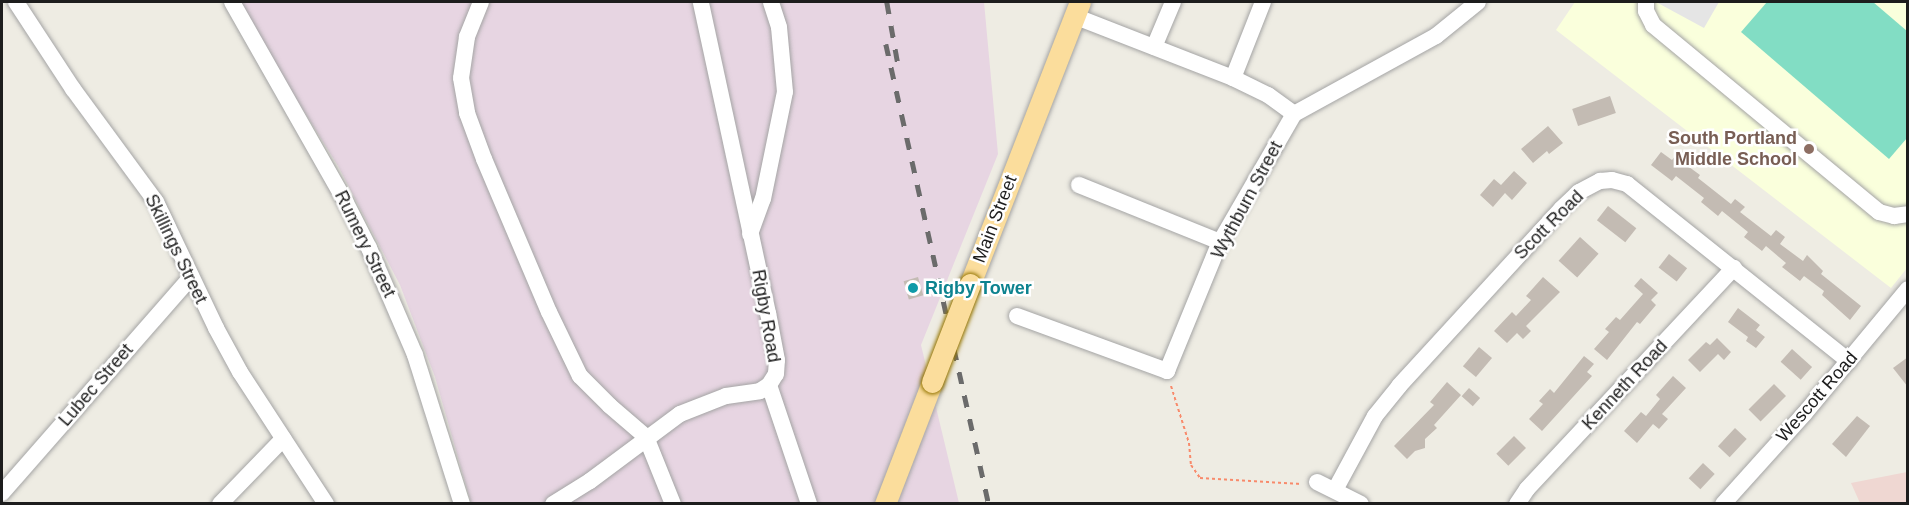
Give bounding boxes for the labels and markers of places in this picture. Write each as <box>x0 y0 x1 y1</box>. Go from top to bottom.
place label: South Portland Middle School <box>1668 128 1797 170</box>
marker: South Portland Middle School <box>1802 142 1816 156</box>
place label: Rigby Tower <box>925 277 1032 299</box>
marker: Rigby Tower <box>906 281 920 295</box>

